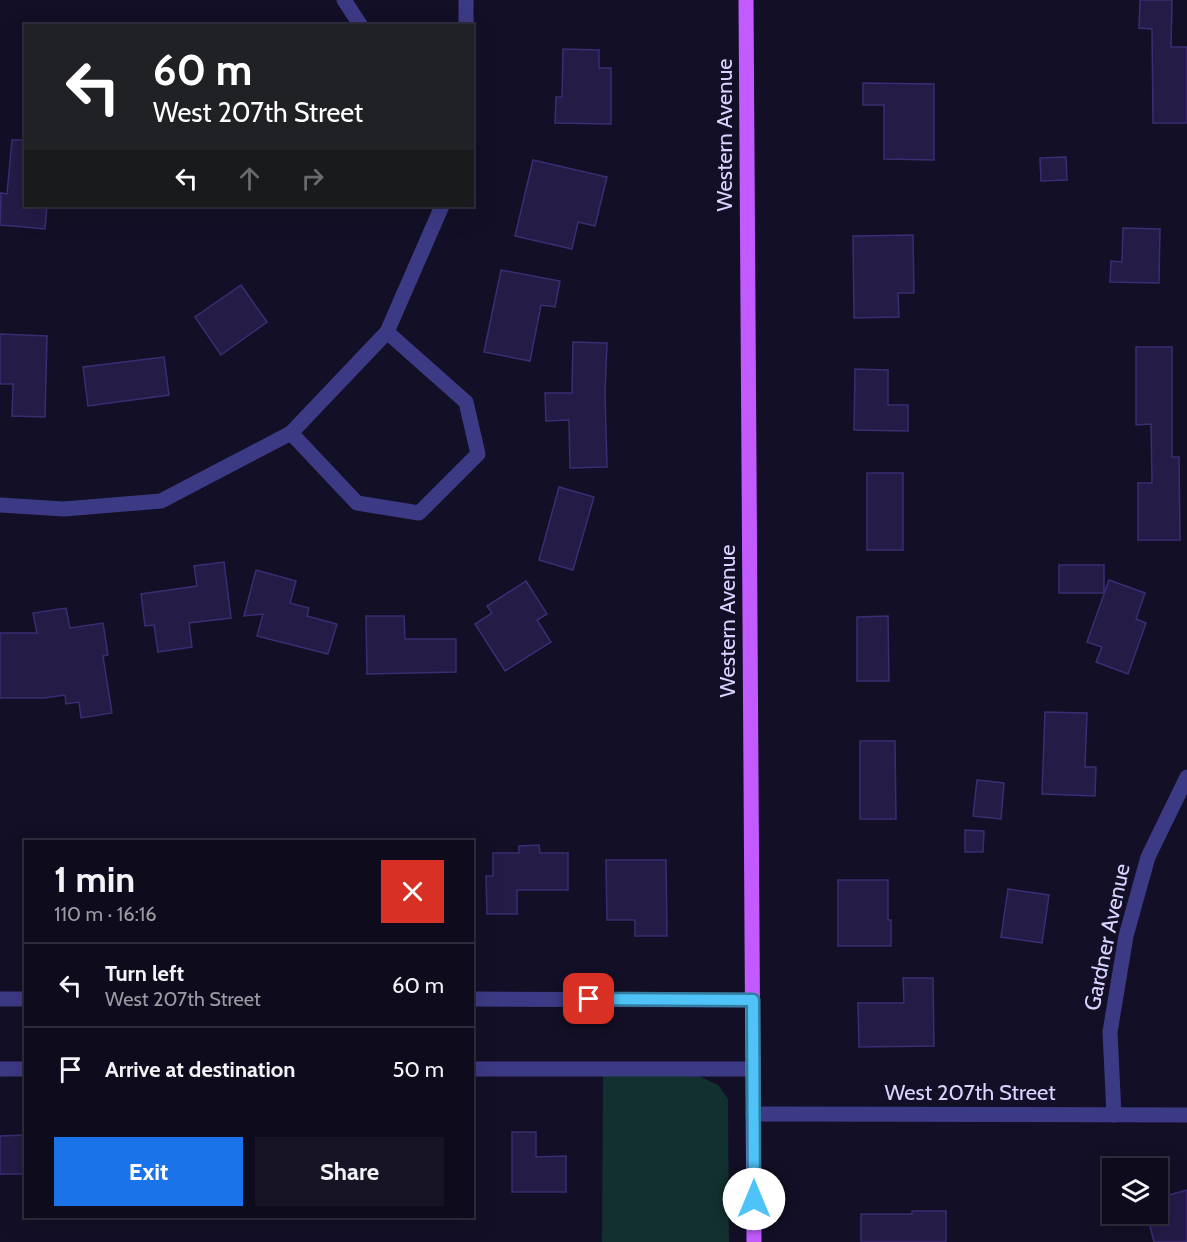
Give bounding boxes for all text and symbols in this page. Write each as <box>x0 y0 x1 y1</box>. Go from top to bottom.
text: 60 m <box>153 44 252 96</box>
icon: left <box>54 48 132 126</box>
street label: Western Avenue <box>711 59 738 211</box>
text: West 207th Street <box>153 96 363 129</box>
icon: left <box>170 162 203 195</box>
icon: ahead <box>233 162 266 195</box>
icon: right <box>296 162 329 195</box>
street label: Western Avenue <box>714 545 741 697</box>
text: 1 min <box>54 857 135 901</box>
button: close <box>381 860 444 923</box>
street label: Gardner Avenue <box>1078 861 1136 1013</box>
text: 110 m · 16:16 <box>54 902 157 926</box>
text: Turn left <box>105 960 184 987</box>
icon: left <box>54 969 87 1002</box>
text: 60 m <box>392 972 444 999</box>
pin <box>563 973 614 1024</box>
icon: arrive <box>572 982 605 1015</box>
text: West 207th Street <box>105 987 261 1011</box>
icon: arrive <box>54 1053 87 1086</box>
text: Arrive at destination <box>105 1056 295 1083</box>
text: 50 m <box>392 1056 444 1083</box>
street label: West 207th Street <box>884 1079 1056 1106</box>
button: Exit <box>54 1137 243 1206</box>
button: Share <box>255 1137 444 1206</box>
map controls <box>1102 1158 1168 1224</box>
button: layers <box>1102 1158 1168 1224</box>
position arrow <box>722 1167 786 1231</box>

